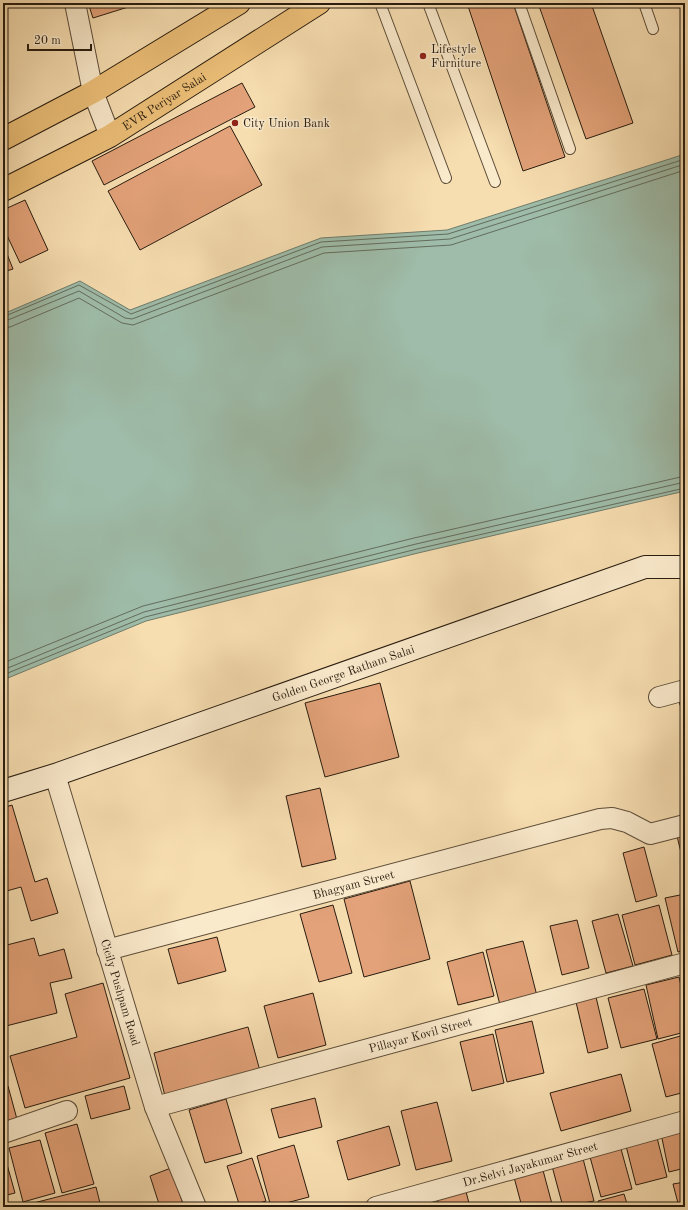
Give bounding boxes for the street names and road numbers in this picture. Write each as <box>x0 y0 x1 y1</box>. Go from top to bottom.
street label: EVR Periyar Salai <box>121 71 209 133</box>
street label: Golden George Ratham Salai <box>271 644 416 705</box>
street label: Bhagyam Street <box>312 869 396 902</box>
street label: Cicily Pushpam Road <box>98 938 141 1047</box>
street label: Pillayar Kovil Street <box>368 1016 474 1056</box>
street label: Dr.Selvi Jayakumar Street <box>462 1141 599 1190</box>

